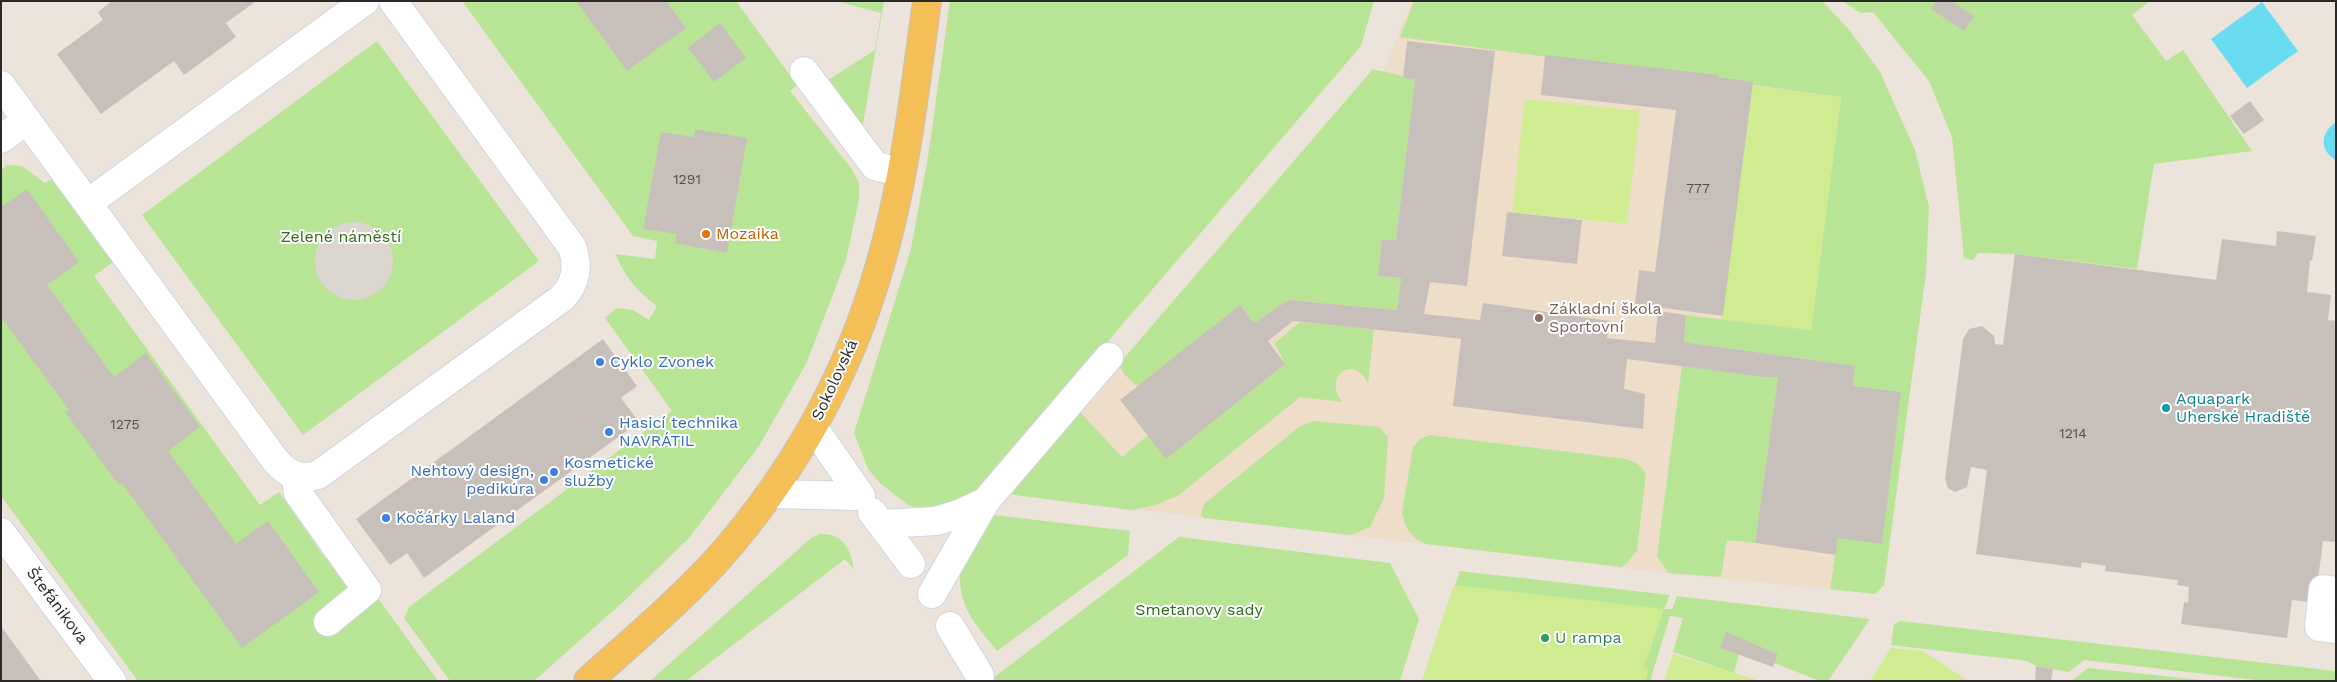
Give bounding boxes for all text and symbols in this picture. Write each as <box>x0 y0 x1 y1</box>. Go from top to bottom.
house number: 1291 <box>673 172 701 188</box>
house number: 777 <box>1686 181 1710 197</box>
place label: Mozaika <box>716 224 779 244</box>
park label: Zelené náměstí <box>281 227 401 247</box>
marker: Mozaika <box>700 228 712 240</box>
place label: Základní škola Sportovní <box>1549 299 1662 337</box>
marker: Základní škola Sportovní <box>1533 312 1545 324</box>
street label: Sokolovská <box>808 336 862 424</box>
place label: Cyklo Zvonek <box>610 352 714 372</box>
marker: Cyklo Zvonek <box>594 356 606 368</box>
place label: Aquapark Uherské Hradiště <box>2176 389 2310 427</box>
marker: Aquapark Uherské Hradiště <box>2160 402 2172 414</box>
place label: Hasicí technika NAVRÁTIL <box>619 413 738 451</box>
house number: 1275 <box>110 417 140 433</box>
marker: Hasicí technika NAVRÁTIL <box>603 426 615 438</box>
house number: 1214 <box>2059 426 2087 442</box>
place label: Kosmetické služby <box>564 453 654 491</box>
place label: Nehtový design, pedikúra <box>410 461 534 499</box>
marker: Kosmetické služby <box>548 466 560 478</box>
marker: Nehtový design, pedikúra <box>538 474 550 486</box>
place label: Kočárky Laland <box>396 508 515 528</box>
marker: Kočárky Laland <box>380 512 392 524</box>
street label: Štefánikova <box>22 564 92 648</box>
park label: Smetanovy sady <box>1135 600 1263 620</box>
place label: U rampa <box>1555 628 1621 648</box>
marker: U rampa <box>1539 632 1551 644</box>

